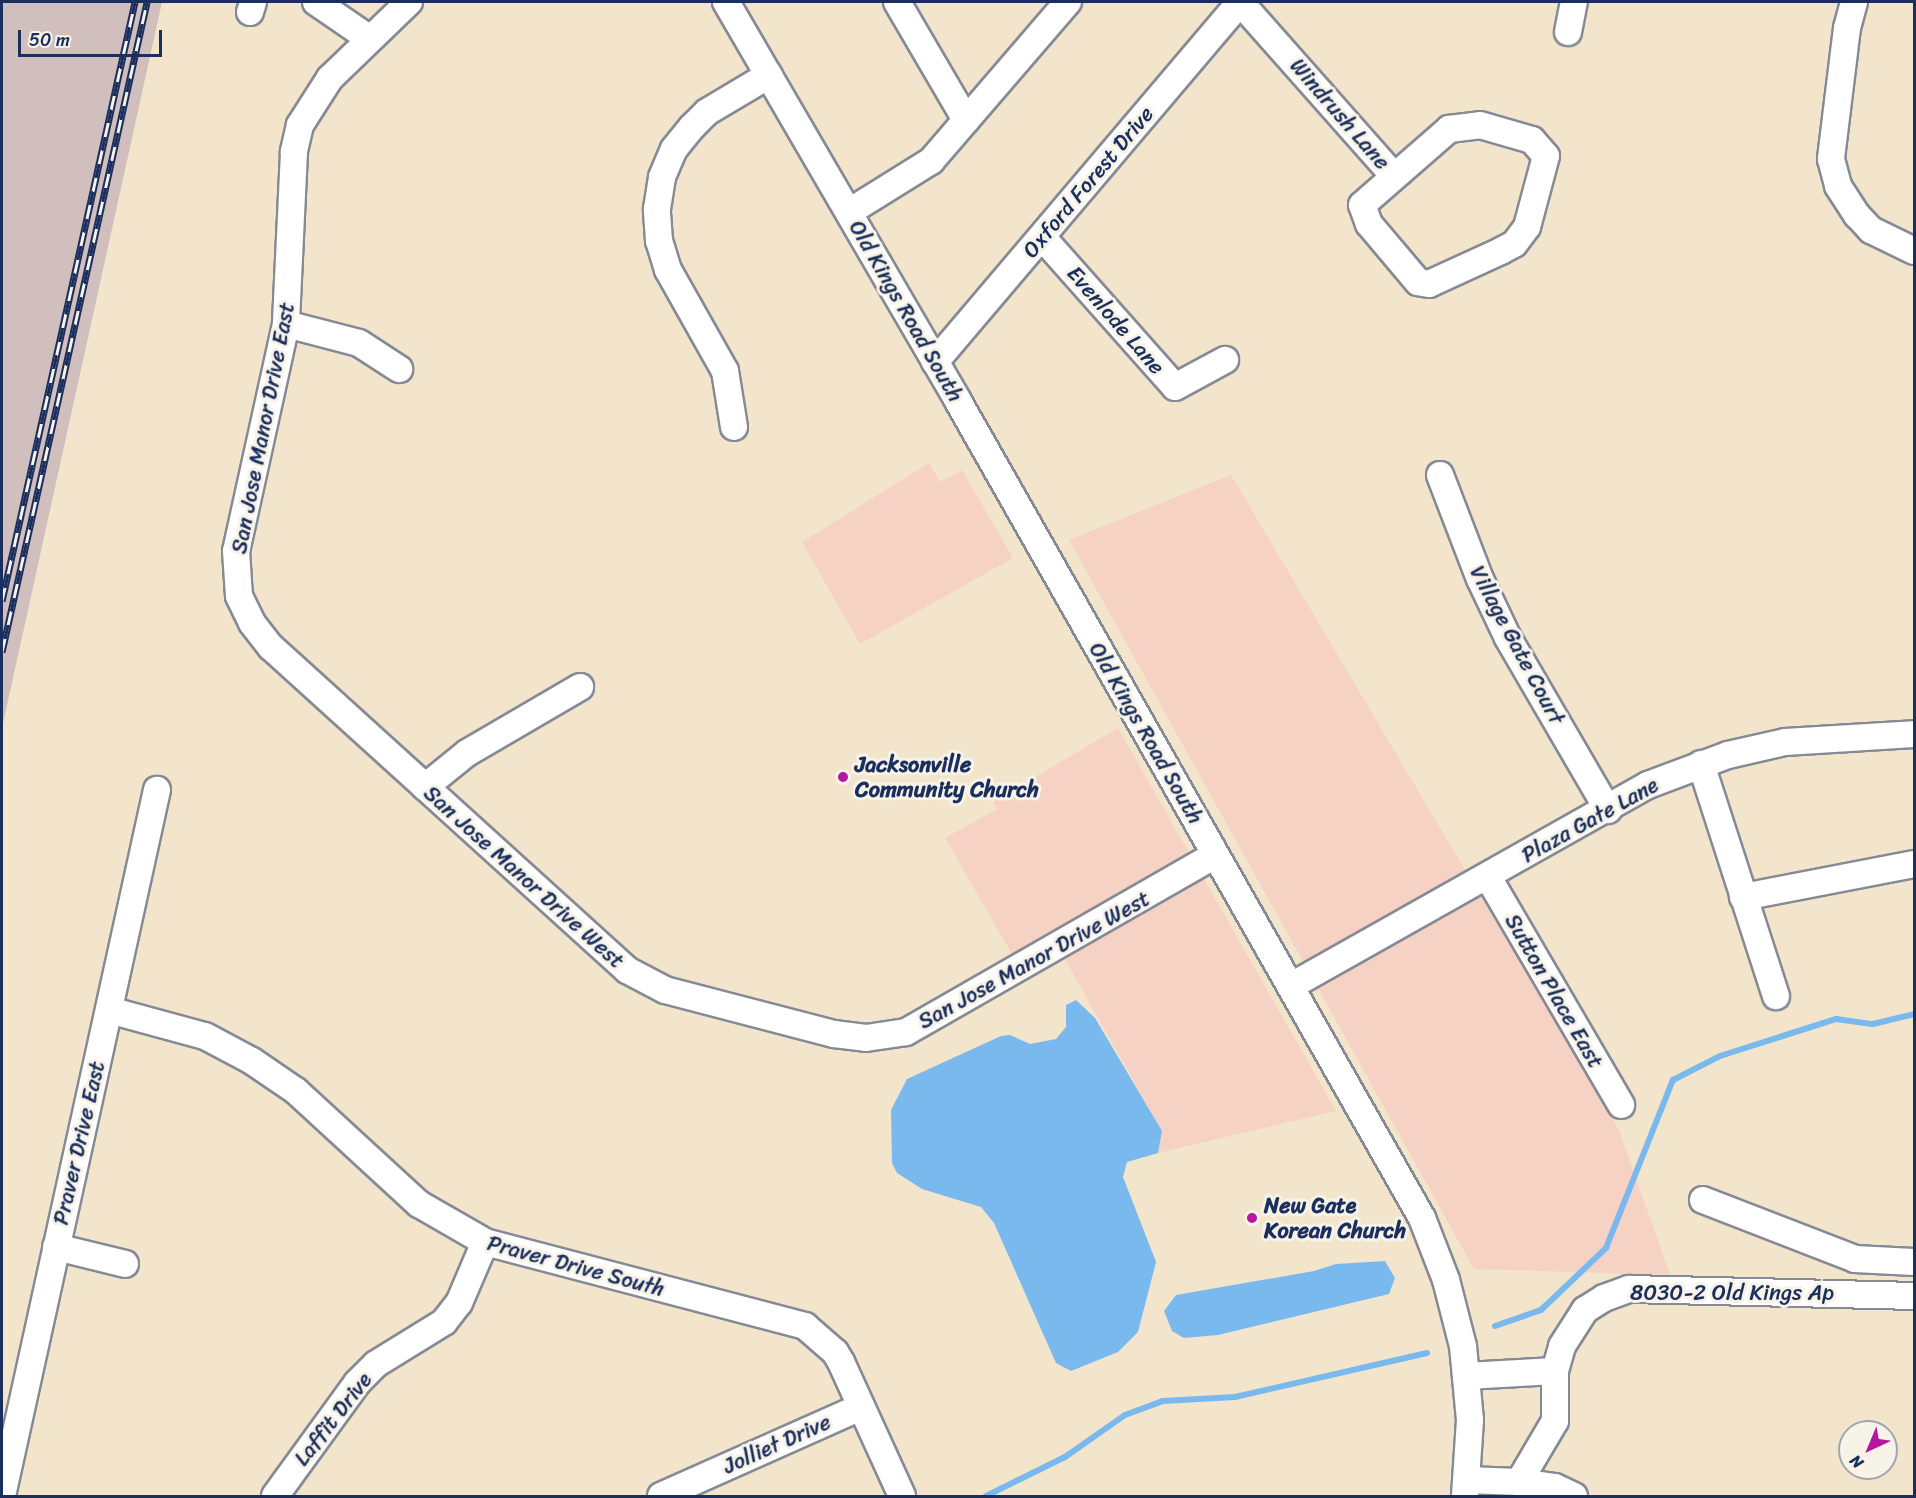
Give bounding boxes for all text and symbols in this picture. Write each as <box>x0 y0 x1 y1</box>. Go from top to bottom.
scale bar <box>21 18 165 56</box>
text: 50 m <box>29 24 70 56</box>
street label: Windrush Lane <box>1284 53 1396 175</box>
street label: Oxford Forest Drive <box>1017 101 1159 263</box>
street label: Old Kings Road South <box>843 215 969 407</box>
street label: Evenlode Lane <box>1062 260 1170 380</box>
street label: San Jose Manor Drive East <box>226 300 300 556</box>
street label: Village Gate Court <box>1464 561 1570 729</box>
street label: Old Kings Road South <box>1083 637 1209 829</box>
place label: Jacksonville Community Church <box>855 751 1039 802</box>
marker: Jacksonville Community Church <box>836 770 850 784</box>
street label: Plaza Gate Lane <box>1516 771 1664 869</box>
street label: San Jose Manor Drive West <box>418 780 630 974</box>
street label: San Jose Manor Drive West <box>913 885 1155 1035</box>
street label: Sutton Place East <box>1499 909 1609 1073</box>
street label: Praver Drive East <box>47 1058 111 1228</box>
place label: New Gate Korean Church <box>1264 1192 1406 1244</box>
marker: New Gate Korean Church <box>1245 1211 1259 1225</box>
street label: Praver Drive South <box>484 1230 668 1302</box>
street label: 8030-2 Old Kings Ap <box>1631 1280 1833 1306</box>
street label: Laffit Drive <box>288 1367 378 1471</box>
street label: Jolliet Drive <box>719 1409 835 1479</box>
north arrow <box>1838 1420 1898 1480</box>
text: N <box>1842 1448 1871 1476</box>

